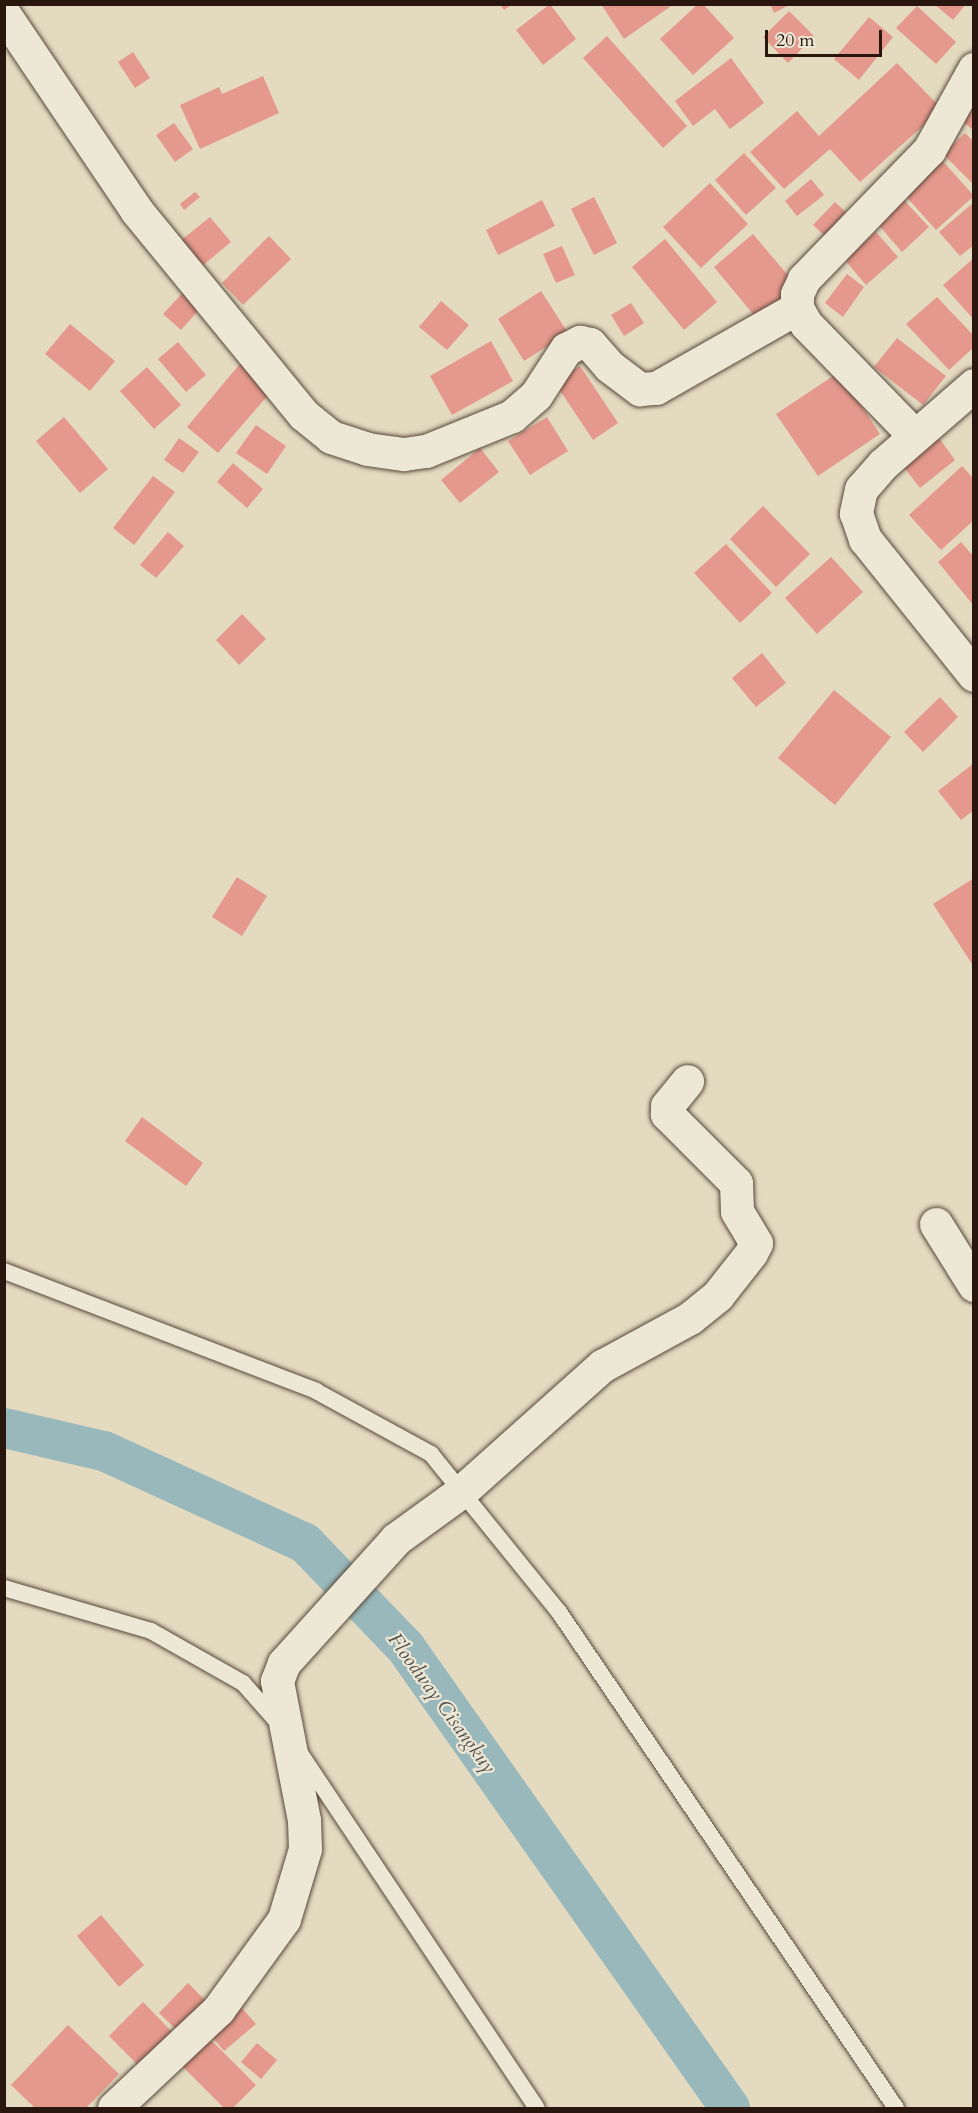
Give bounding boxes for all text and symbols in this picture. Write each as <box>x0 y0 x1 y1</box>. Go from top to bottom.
scale bar <box>768 18 885 56</box>
text: 20 m <box>776 28 815 53</box>
water label: Floodway Cisangkuy <box>383 1628 501 1778</box>

